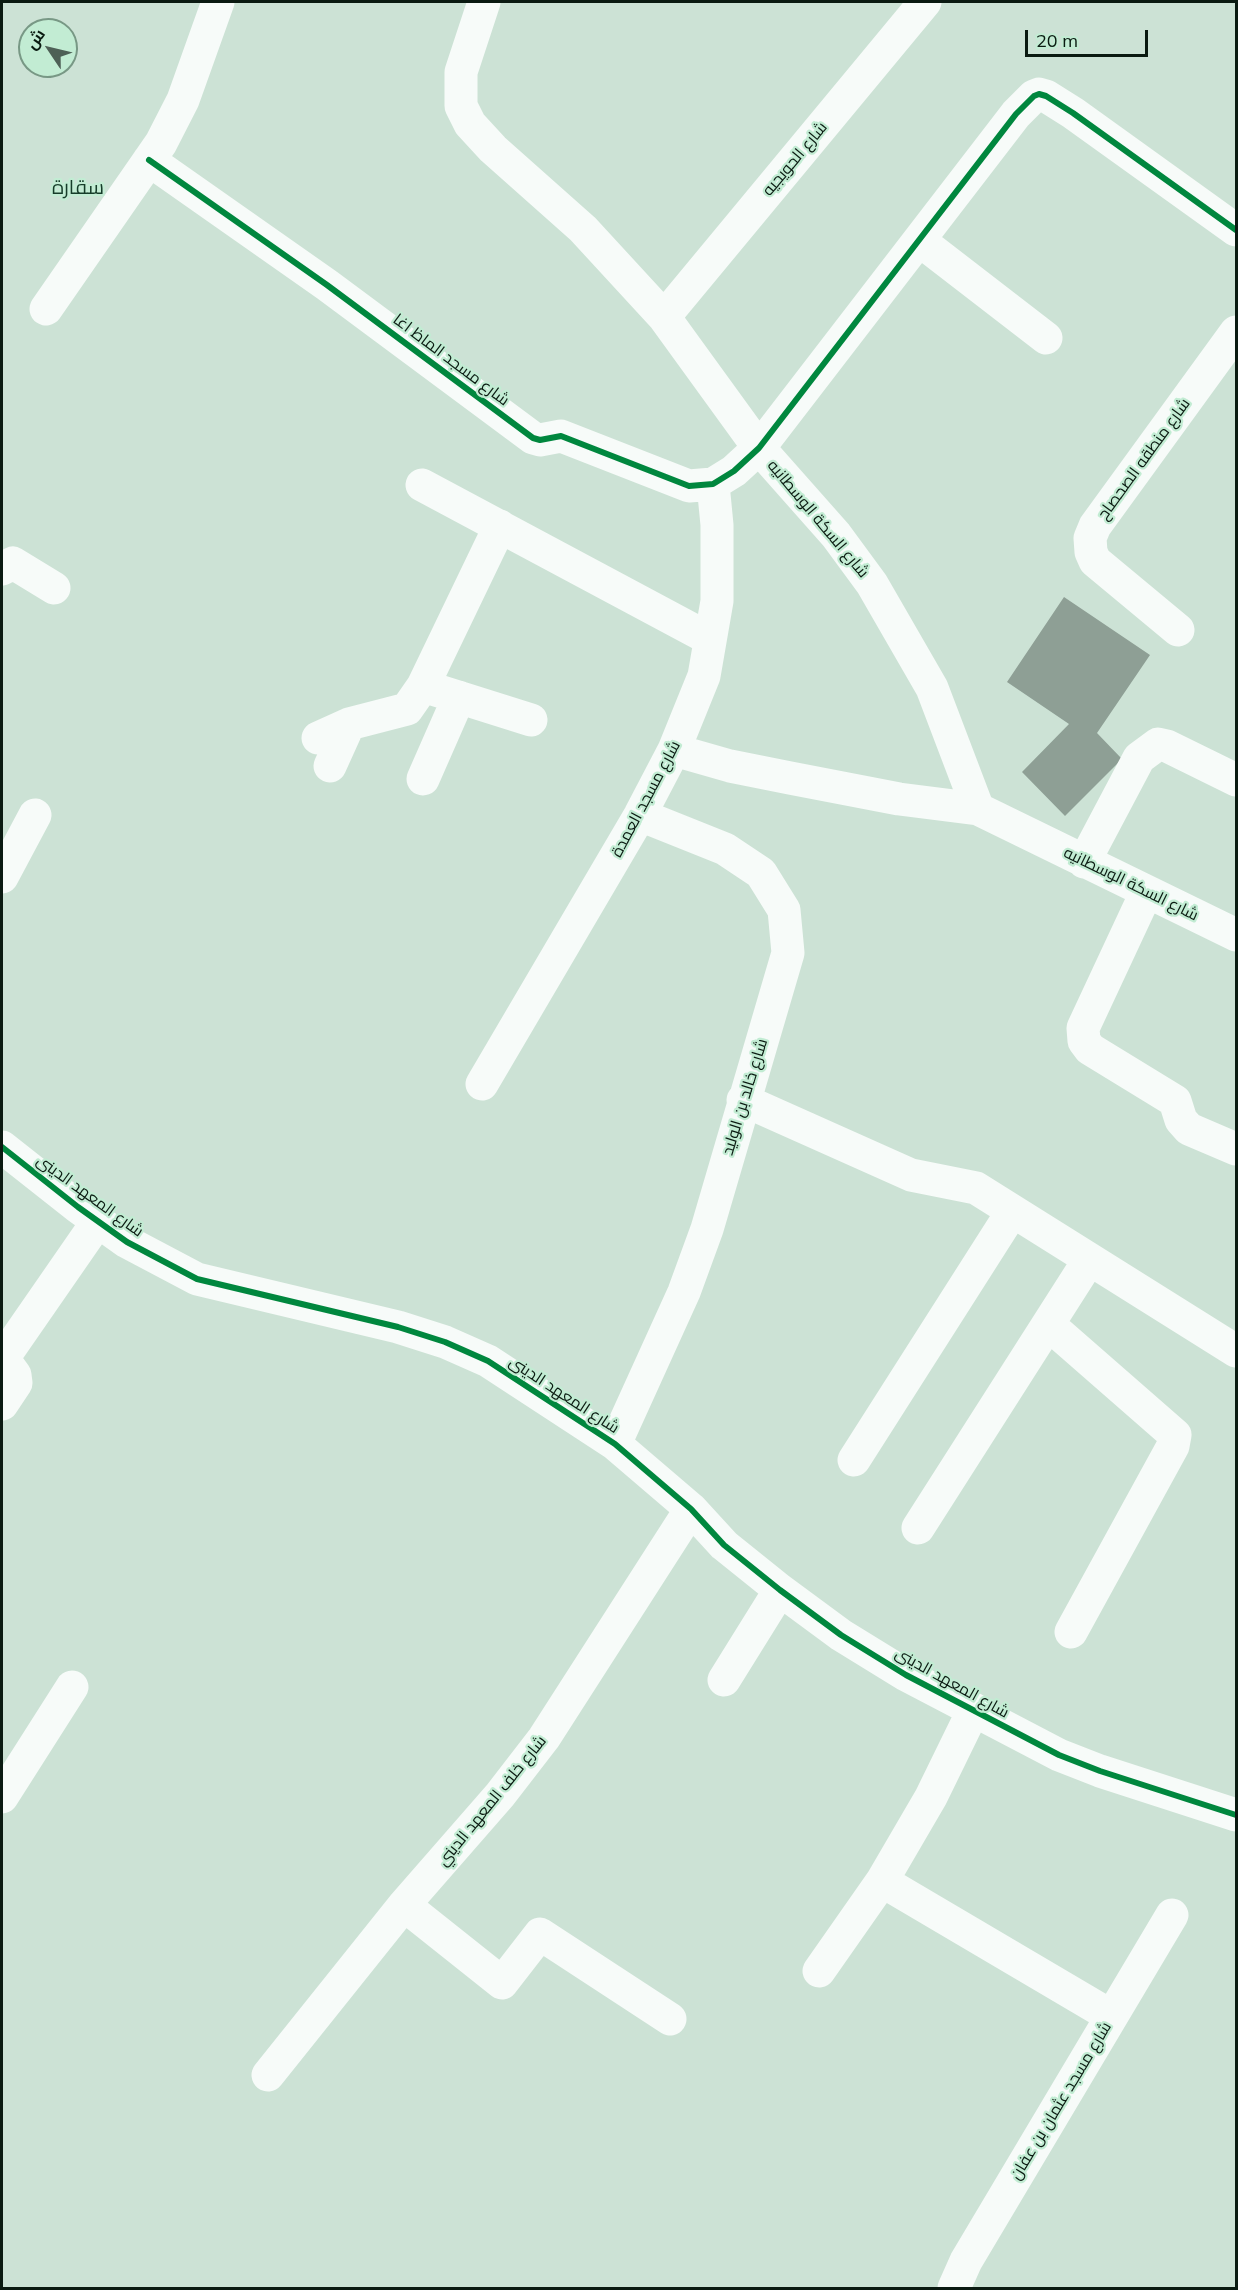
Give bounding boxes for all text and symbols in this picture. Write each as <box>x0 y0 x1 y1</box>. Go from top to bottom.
north arrow <box>18 18 78 78</box>
scale bar <box>1028 18 1151 56</box>
text: ش <box>21 25 49 53</box>
text: 20 m <box>1036 29 1078 52</box>
street label: شارع الحويجيه <box>759 118 831 200</box>
district label: سقارة <box>52 176 104 200</box>
street label: شارع مسجد الماظ اغا <box>389 310 513 410</box>
street label: شارع منطقه الصحصاح <box>1093 395 1195 523</box>
street label: شارع السكة الوسطانيه <box>763 456 873 582</box>
street label: شارع مسجد العمدة <box>607 737 685 861</box>
street label: شارع السكة الوسطانيه <box>1060 843 1202 925</box>
street label: شارع خالد بن الوليد <box>718 1036 772 1158</box>
street label: شارع المعهد الدينى <box>33 1151 147 1241</box>
street label: شارع المعهد الدينى <box>505 1352 623 1438</box>
street label: شارع المعهد الدينى <box>892 1644 1012 1722</box>
street label: شارع خلف المعهد الديني <box>433 1732 551 1870</box>
street label: شارع مسجد عثمان بن عفان <box>1006 2019 1116 2183</box>

